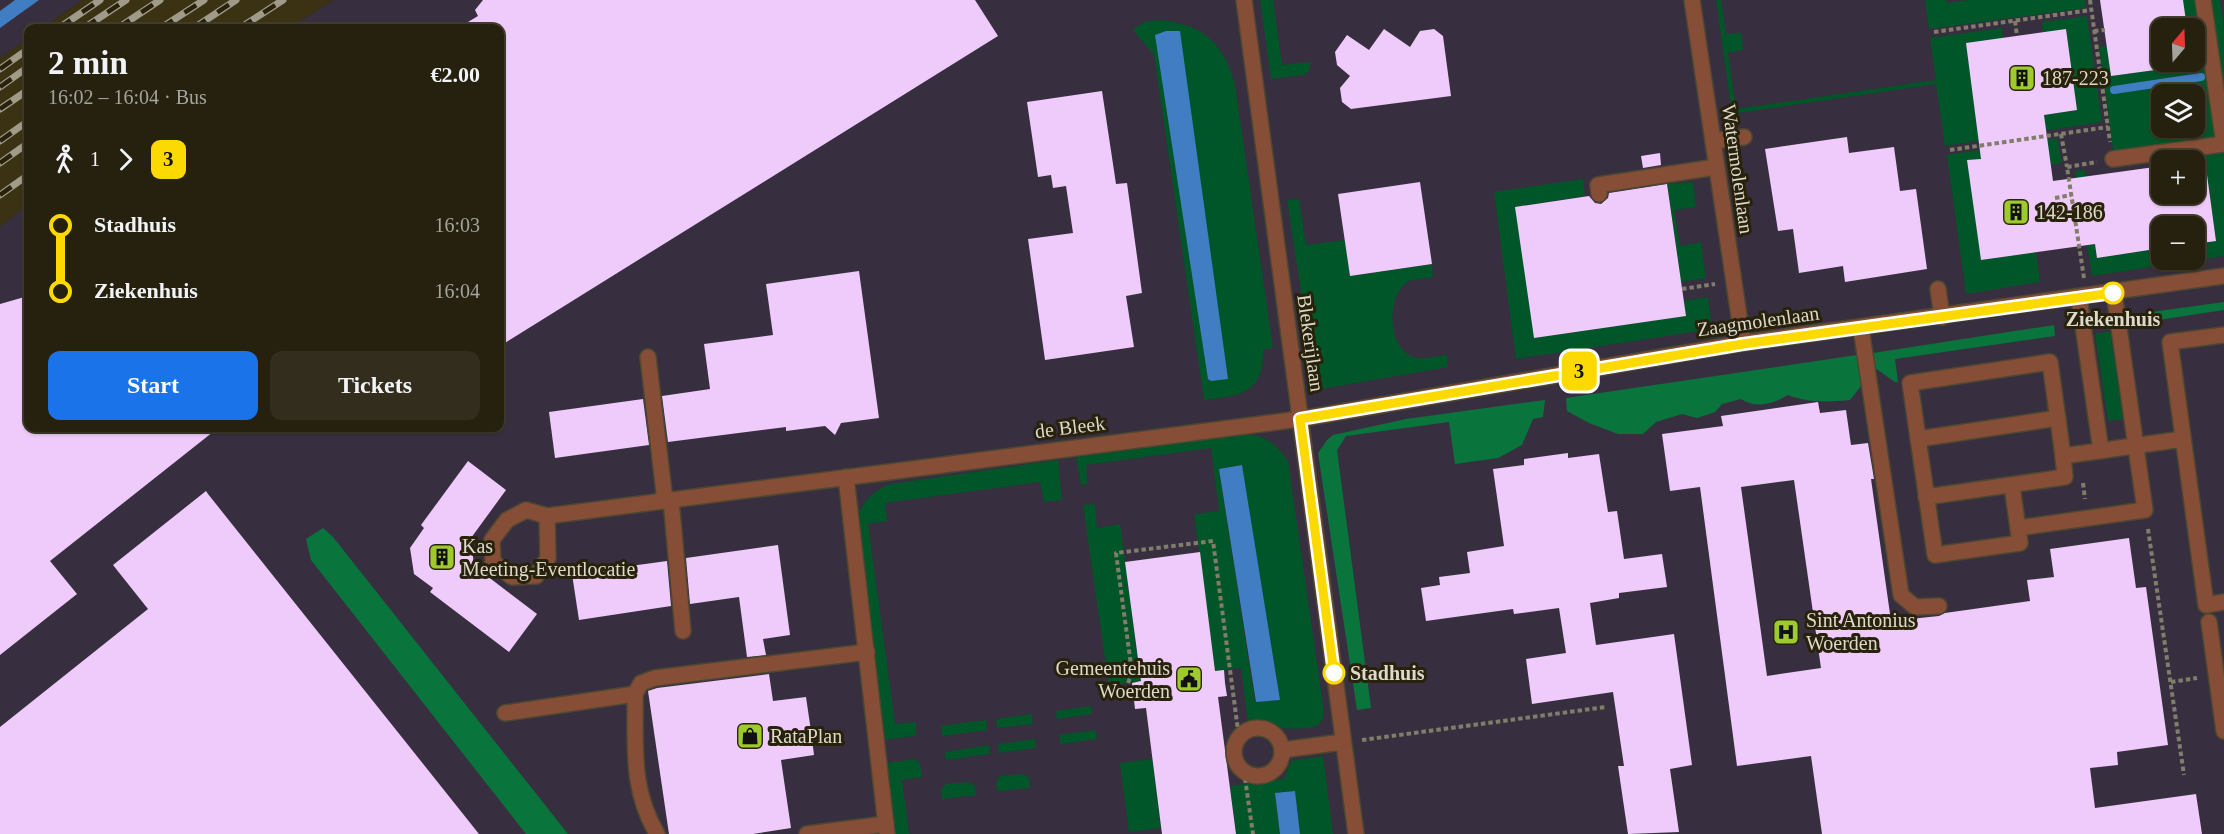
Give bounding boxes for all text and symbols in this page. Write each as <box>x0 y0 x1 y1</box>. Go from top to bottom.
north arrow <box>2151 18 2205 72</box>
map controls <box>2151 18 2205 270</box>
text: 2 min <box>48 45 128 81</box>
text: €2.00 <box>431 62 480 87</box>
building icon: 187-223 <box>2007 63 2037 93</box>
place label: 187-223 <box>2042 67 2109 89</box>
button: layers <box>2151 84 2205 138</box>
text: 16:02 – 16:04 · Bus <box>48 86 207 108</box>
street label: Watermolenlaan <box>1718 103 1758 235</box>
icon: walk <box>48 143 81 176</box>
icon: forward <box>109 143 142 176</box>
text: 3 <box>163 147 174 171</box>
text: 1 <box>90 148 100 170</box>
button: + <box>2151 150 2205 204</box>
building icon: 142-186 <box>2001 197 2031 227</box>
place label: 142-186 <box>2036 201 2103 223</box>
text: Stadhuis <box>94 212 176 237</box>
text: 16:03 <box>434 214 480 236</box>
button: − <box>2151 216 2205 270</box>
text: Ziekenhuis <box>94 278 198 303</box>
text: 16:04 <box>434 280 480 302</box>
marker: Ziekenhuis <box>2102 282 2124 304</box>
street label: Blekerijlaan <box>1292 293 1329 393</box>
street label: Zaagmolenlaan <box>1695 302 1821 341</box>
place label: Ziekenhuis <box>2066 308 2160 330</box>
button: Start <box>48 351 258 420</box>
button: Tickets <box>270 351 480 420</box>
line badge: 3 <box>1560 352 1598 391</box>
text: 3 <box>1574 359 1584 383</box>
street label: de Bleek <box>1034 412 1106 442</box>
place label: Kas Meeting-Eventlocatie <box>462 535 635 581</box>
building icon: Kas Meeting-Eventlocatie <box>427 542 457 572</box>
place label: Sint Antonius Woerden <box>1806 609 1916 654</box>
hospital icon: Sint Antonius Woerden <box>1771 617 1801 647</box>
place label: Gemeentehuis Woerden <box>1056 657 1170 702</box>
marker: Stadhuis <box>1323 662 1345 684</box>
place label: Stadhuis <box>1350 662 1425 684</box>
public building icon: Gemeentehuis Woerden <box>1174 664 1204 694</box>
shop icon: RataPlan <box>735 721 765 751</box>
place label: RataPlan <box>770 725 842 747</box>

